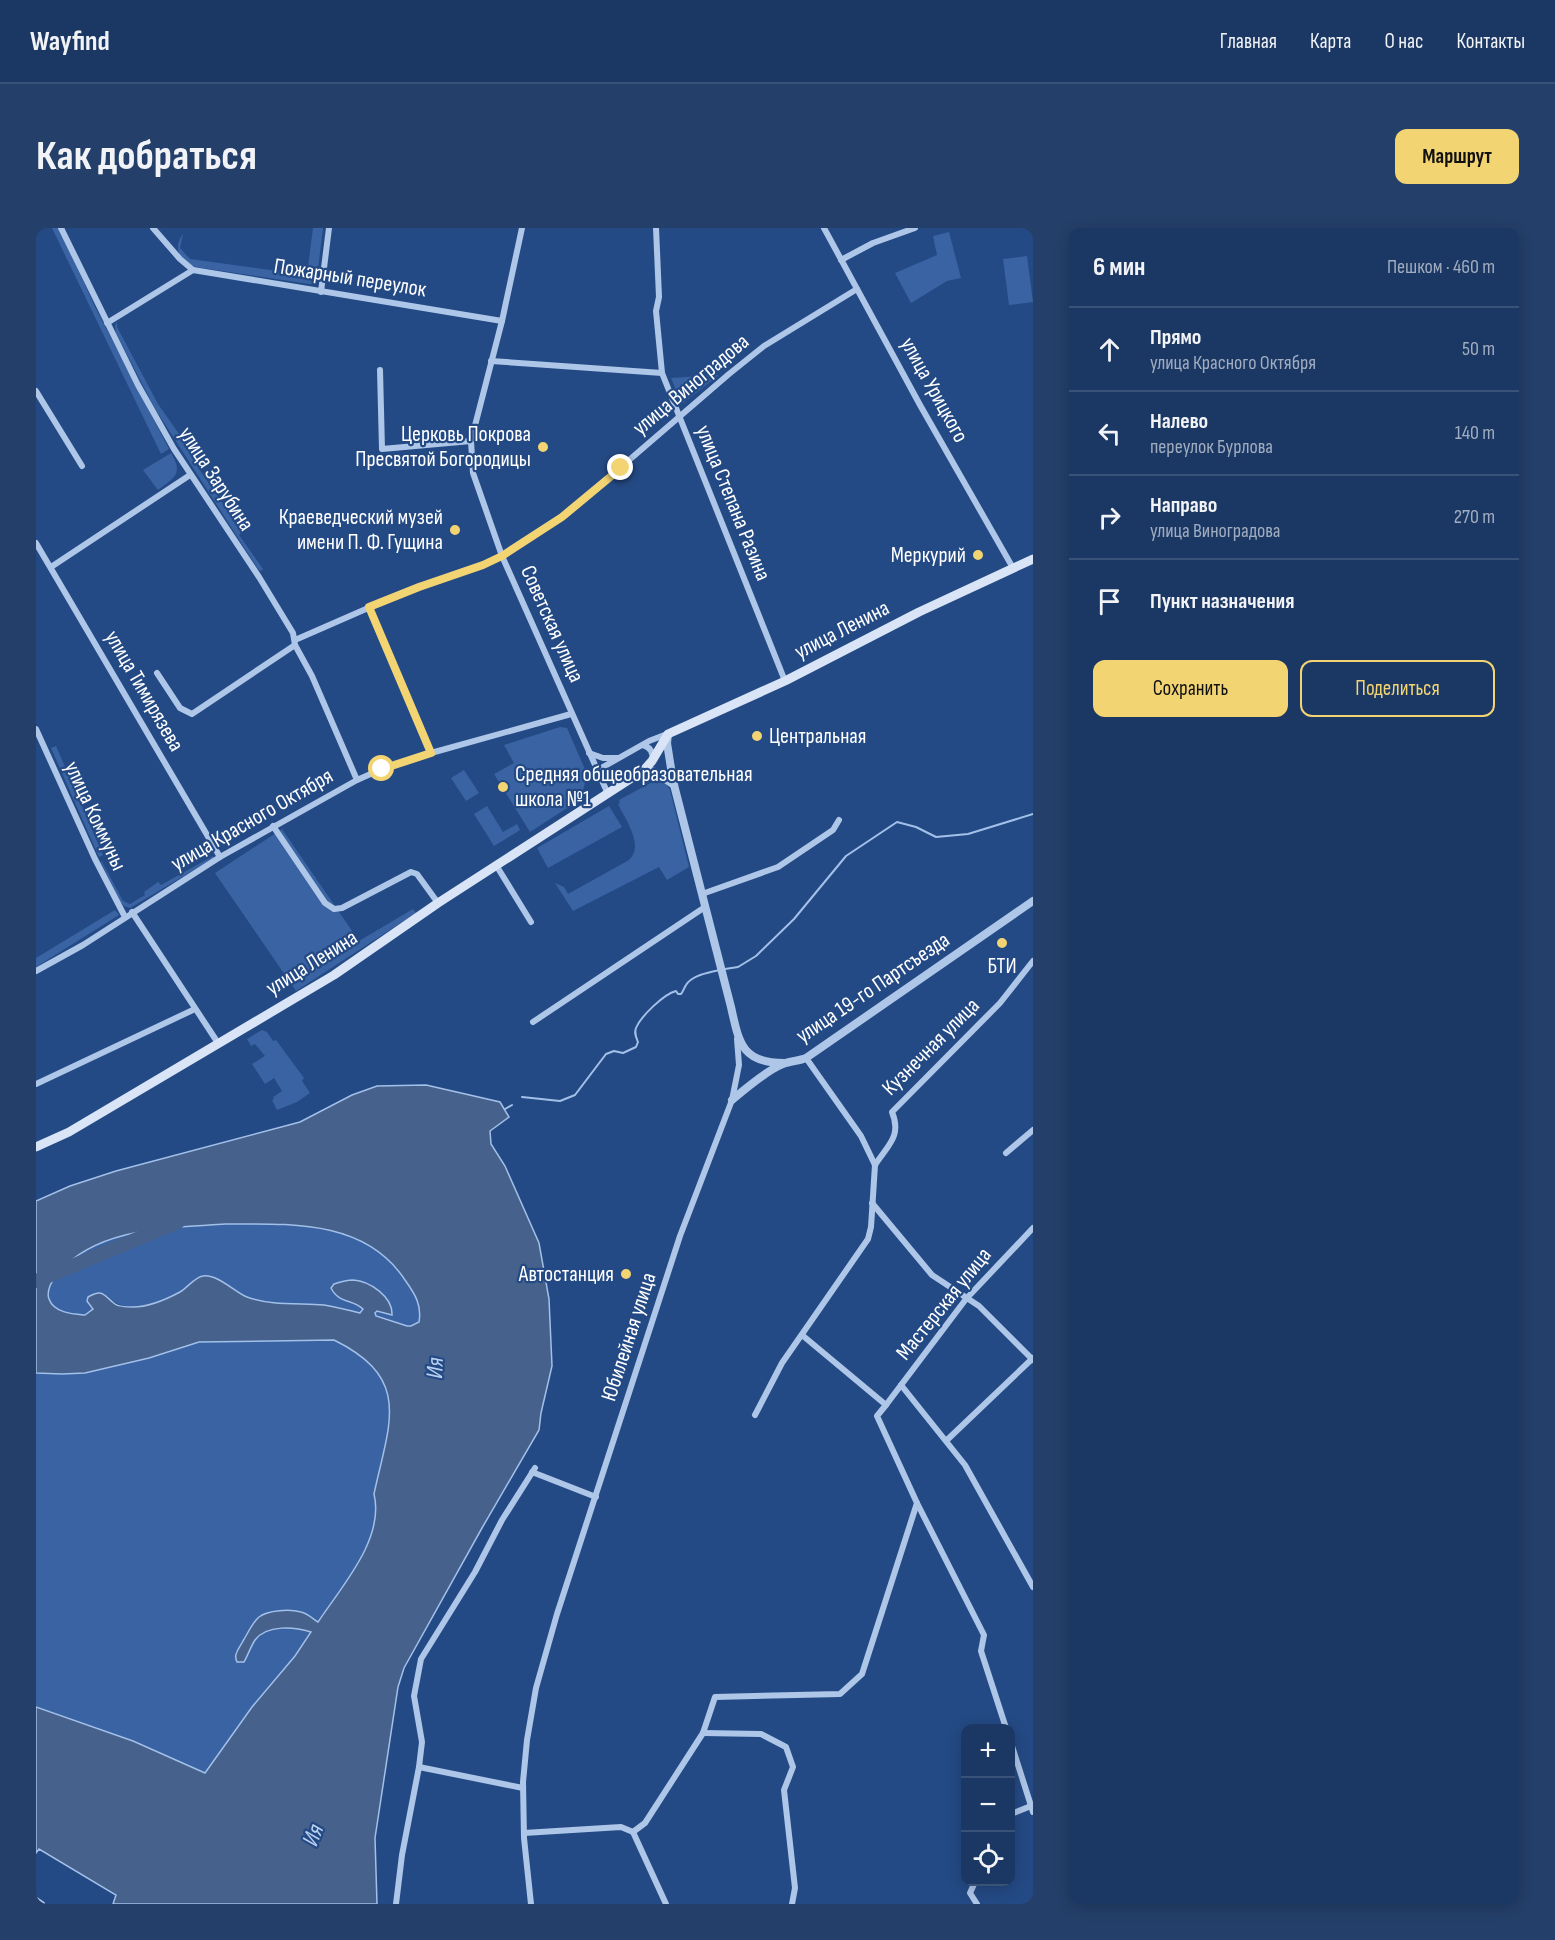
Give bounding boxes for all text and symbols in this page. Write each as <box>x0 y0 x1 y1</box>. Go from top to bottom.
text: Wayfind <box>30 25 110 58</box>
text: Главная <box>1220 29 1277 54</box>
text: Карта <box>1310 29 1351 54</box>
text: О нас <box>1384 29 1423 54</box>
text: Контакты <box>1456 29 1525 54</box>
button: Маршрут <box>1395 129 1519 184</box>
text: Как добраться <box>36 131 257 182</box>
text: 6 мин <box>1093 252 1145 283</box>
street label: Пожарный переулок <box>272 253 429 303</box>
text: Пешком · 460 m <box>1387 255 1495 279</box>
text: Прямо <box>1150 324 1201 351</box>
street label: улица Виноградова <box>627 329 755 441</box>
street label: улица Урицкого <box>894 333 974 447</box>
icon: ahead <box>1093 333 1126 366</box>
text: 50 m <box>1462 337 1495 361</box>
text: улица Красного Октября <box>1150 351 1316 375</box>
text: Налево <box>1150 408 1208 435</box>
icon: left <box>1093 417 1126 450</box>
place label: Церковь Покрова Пресвятой Богородицы <box>355 421 531 473</box>
street label: улица Степана Разина <box>690 421 776 585</box>
text: 140 m <box>1455 421 1495 445</box>
street label: улица Зарубина <box>172 422 260 536</box>
text: переулок Бурлова <box>1150 435 1273 459</box>
marker: Церковь Покрова Пресвятой Богородицы <box>536 440 550 454</box>
route end <box>607 454 633 480</box>
text: Направо <box>1150 492 1217 519</box>
icon: right <box>1093 501 1126 534</box>
place label: Краеведческий музей имени П. Ф. Гущина <box>279 504 443 556</box>
text: 270 m <box>1454 505 1495 529</box>
text: улица Виноградова <box>1150 519 1280 543</box>
marker: Краеведческий музей имени П. Ф. Гущина <box>448 523 462 537</box>
place label: Меркурий <box>891 542 966 569</box>
marker: Меркурий <box>971 548 985 562</box>
street label: Советская улица <box>514 561 590 687</box>
icon: arrive <box>1093 585 1126 618</box>
text: Пункт назначения <box>1150 588 1294 615</box>
street label: улица Ленина <box>790 595 894 665</box>
street label: улица Тимирязева <box>99 626 189 756</box>
button: Сохранить <box>1093 660 1288 717</box>
button: Поделиться <box>1300 660 1495 717</box>
place label: Центральная <box>769 723 866 750</box>
marker: Центральная <box>750 729 764 743</box>
route start <box>368 755 394 781</box>
street label: улица Коммуны <box>58 757 132 875</box>
place label: Средняя общеобразовательная школа №1 <box>515 761 753 813</box>
street label: улица Красного Октября <box>166 763 338 877</box>
marker: Средняя общеобразовательная школа №1 <box>496 780 510 794</box>
street label: улица Ленина <box>261 924 363 1002</box>
street label: улица 19-го Партсъезда <box>791 927 955 1049</box>
marker: БТИ <box>995 936 1009 950</box>
place label: БТИ <box>987 953 1017 980</box>
street label: Кузнечная улица <box>877 993 985 1101</box>
street label: Мастерская улица <box>890 1242 998 1366</box>
place label: Автостанция <box>518 1261 614 1288</box>
marker: Автостанция <box>619 1267 633 1281</box>
street label: Юбилейная улица <box>596 1269 662 1405</box>
water label: Ия <box>420 1356 450 1379</box>
map controls <box>961 1724 1015 1886</box>
button: + <box>961 1724 1015 1778</box>
button: − <box>961 1778 1015 1832</box>
water label: Ия <box>296 1819 331 1850</box>
button: locate <box>961 1832 1015 1886</box>

